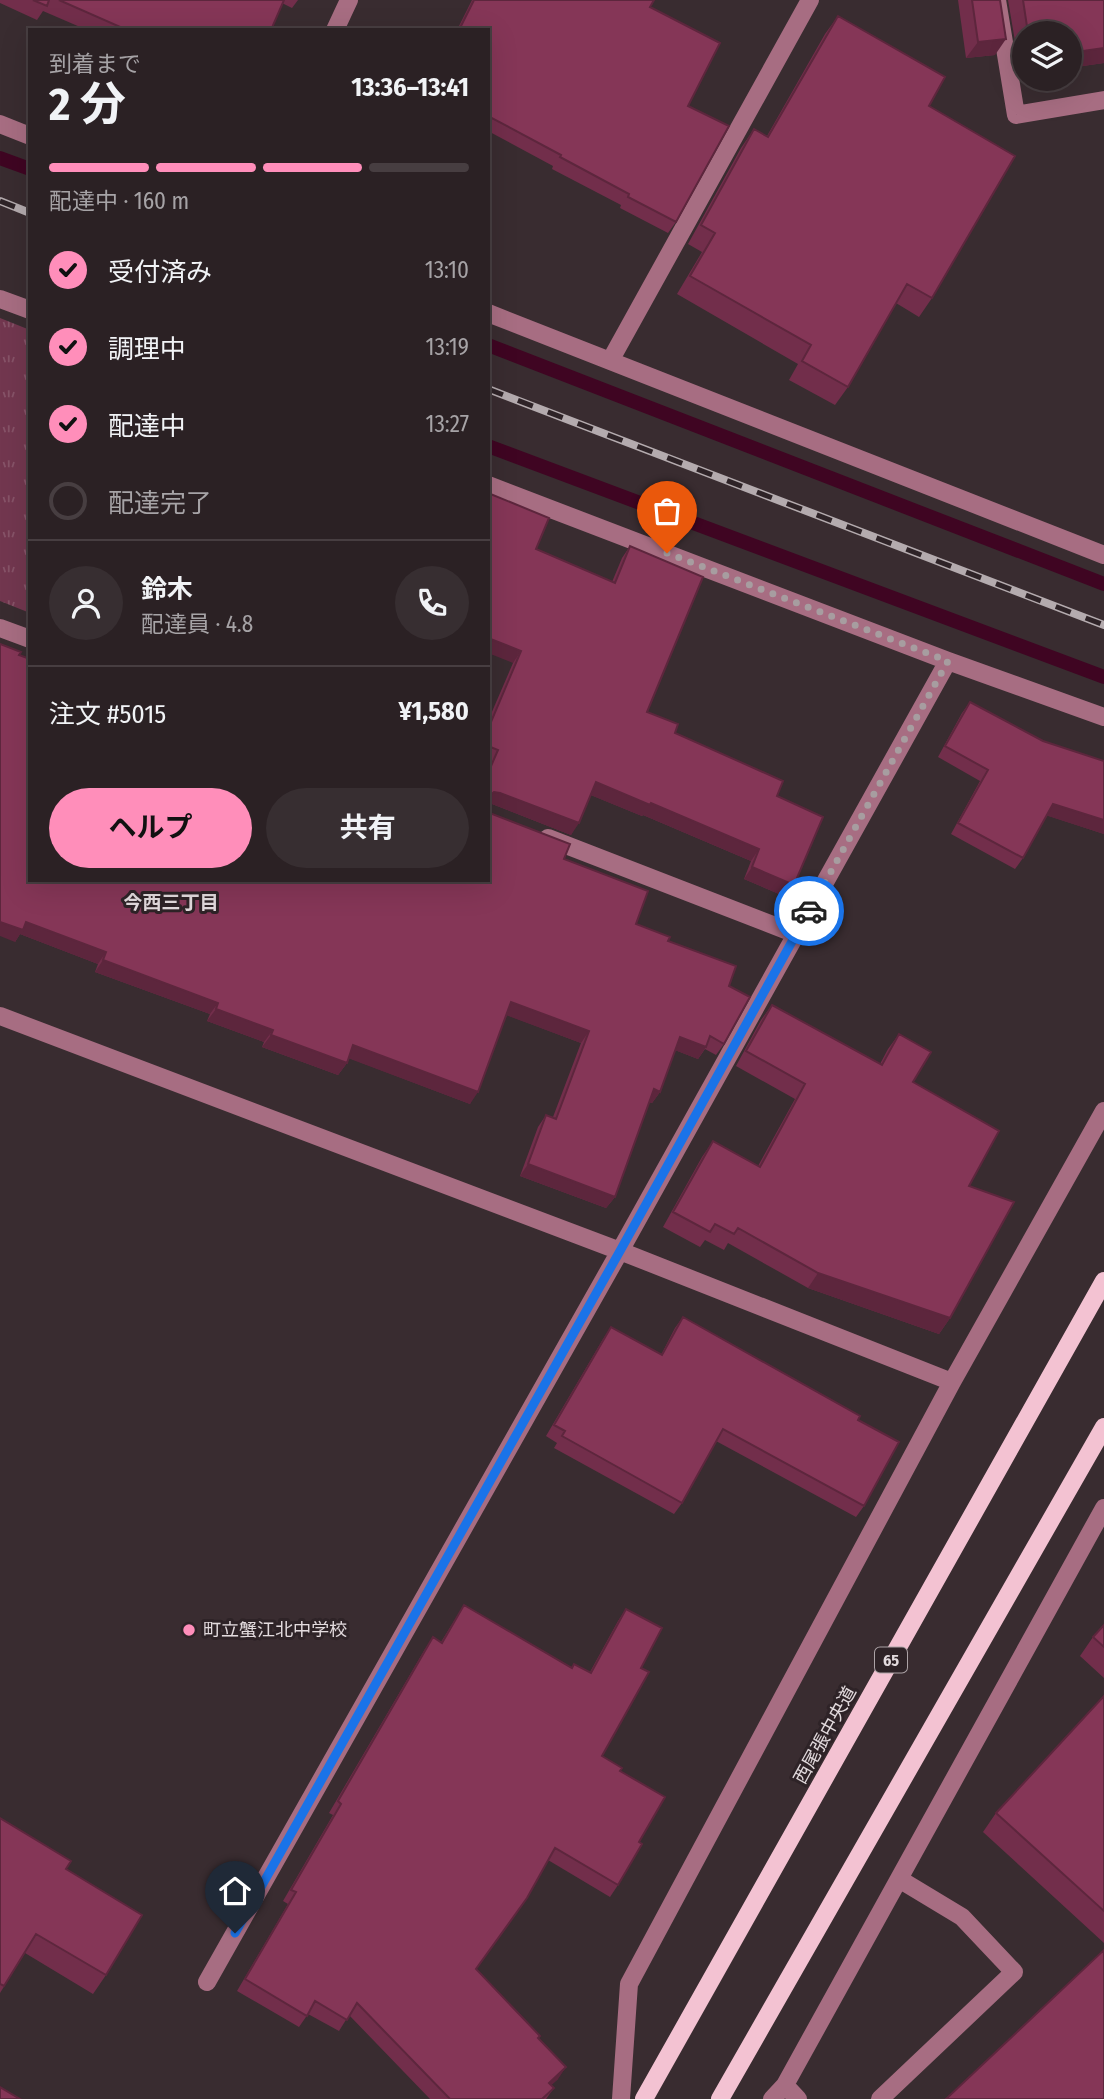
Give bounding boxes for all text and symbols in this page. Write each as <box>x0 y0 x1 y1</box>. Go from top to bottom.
map controls <box>1012 21 1082 91</box>
button: layers <box>1012 21 1082 91</box>
text: 到着まで <box>49 50 141 78</box>
text: 13:36–13:41 <box>351 72 469 103</box>
text: 2 分 <box>49 77 126 132</box>
text: 配達中 · 160 m <box>49 187 189 215</box>
icon: check <box>49 251 87 289</box>
text: 13:10 <box>425 256 469 284</box>
text: 受付済み <box>108 257 212 288</box>
icon: check <box>49 328 87 366</box>
text: 13:19 <box>426 333 469 361</box>
text: 調理中 <box>108 334 186 365</box>
icon: check <box>49 405 87 443</box>
text: 13:27 <box>425 410 469 438</box>
text: 配達中 <box>108 411 186 442</box>
pin <box>637 481 697 553</box>
text: 配達完了 <box>108 488 212 519</box>
icon: bag <box>648 492 686 530</box>
button: person <box>49 566 123 640</box>
button: phone <box>395 566 469 640</box>
text: 鈴木 <box>141 574 193 605</box>
text: 配達員 · 4.8 <box>141 610 253 638</box>
text: ¥1,580 <box>399 696 469 727</box>
text: 注文 #5015 <box>49 699 166 730</box>
button: ヘルプ <box>49 788 252 868</box>
button: 共有 <box>266 788 469 868</box>
courier <box>774 876 844 946</box>
district label: 今西三丁目 <box>123 891 219 914</box>
icon: car <box>790 892 828 930</box>
place label: 町立蟹江北中学校 <box>203 1619 347 1641</box>
marker: 町立蟹江北中学校 <box>181 1622 197 1638</box>
road number: 65 <box>875 1648 907 1672</box>
street label: 西尾張中央道 <box>789 1682 861 1788</box>
pin <box>205 1861 265 1933</box>
icon: home <box>216 1872 254 1910</box>

